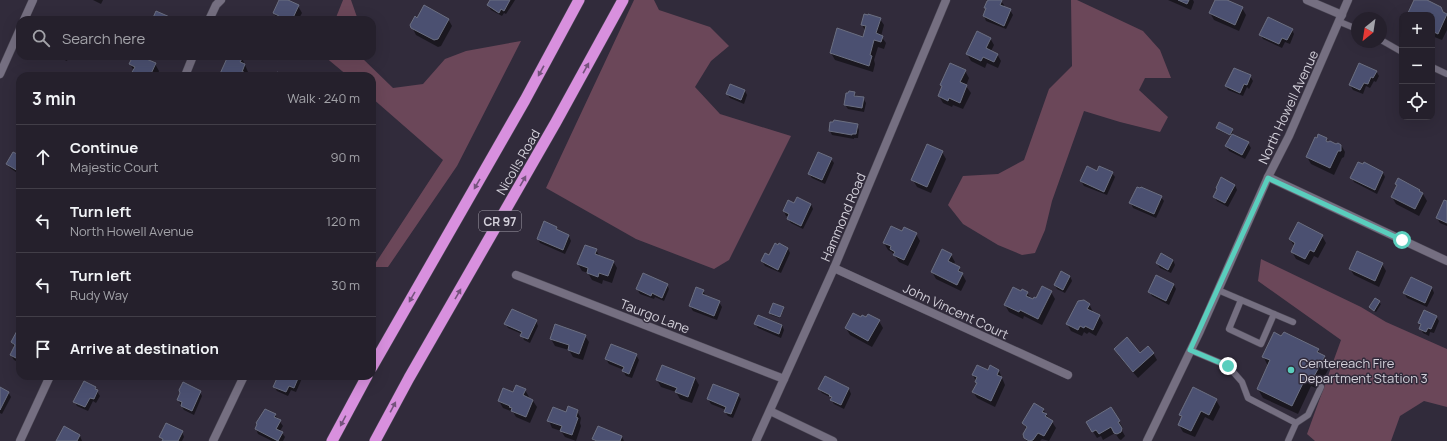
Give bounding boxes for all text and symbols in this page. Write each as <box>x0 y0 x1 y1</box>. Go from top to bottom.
north arrow <box>1351 12 1387 48</box>
map controls <box>1399 12 1435 120</box>
button: + <box>1399 12 1435 48</box>
search box <box>16 16 376 60</box>
icon: search <box>30 27 52 49</box>
text: Search here <box>62 28 145 49</box>
street label: North Howell Avenue <box>1254 47 1322 167</box>
button: − <box>1399 48 1435 84</box>
one-way arrow <box>583 62 590 74</box>
one-way arrow <box>537 65 544 77</box>
button: locate <box>1399 84 1435 120</box>
text: 3 min <box>32 87 76 110</box>
text: Walk · 240 m <box>287 89 360 107</box>
street label: Nicolls Road <box>492 126 544 198</box>
text: Continue <box>70 137 138 158</box>
icon: ahead <box>32 146 54 168</box>
text: 90 m <box>330 148 360 166</box>
text: Majestic Court <box>70 158 158 176</box>
street label: Hammond Road <box>816 170 870 264</box>
one-way arrow <box>519 175 526 187</box>
one-way arrow <box>473 178 480 190</box>
text: Turn left <box>70 201 132 222</box>
icon: left <box>32 210 54 232</box>
road number: CR 97 <box>479 211 521 231</box>
text: 120 m <box>326 212 360 230</box>
text: North Howell Avenue <box>70 222 194 240</box>
route start <box>1393 231 1411 249</box>
text: Turn left <box>70 265 132 286</box>
icon: left <box>32 274 54 296</box>
text: 30 m <box>331 276 360 294</box>
street label: John Vincent Court <box>900 279 1012 343</box>
text: Rudy Way <box>70 286 128 304</box>
one-way arrow <box>454 288 461 300</box>
one-way arrow <box>408 291 415 303</box>
street label: Taurgo Lane <box>618 294 693 338</box>
icon: arrive <box>32 338 54 360</box>
text: Arrive at destination <box>70 338 219 359</box>
place label: Centereach Fire Department Station 3 <box>1299 354 1428 387</box>
route end <box>1219 357 1237 375</box>
marker: Centereach Fire Department Station 3 <box>1286 365 1296 375</box>
one-way arrow <box>390 401 397 413</box>
one-way arrow <box>340 415 346 427</box>

